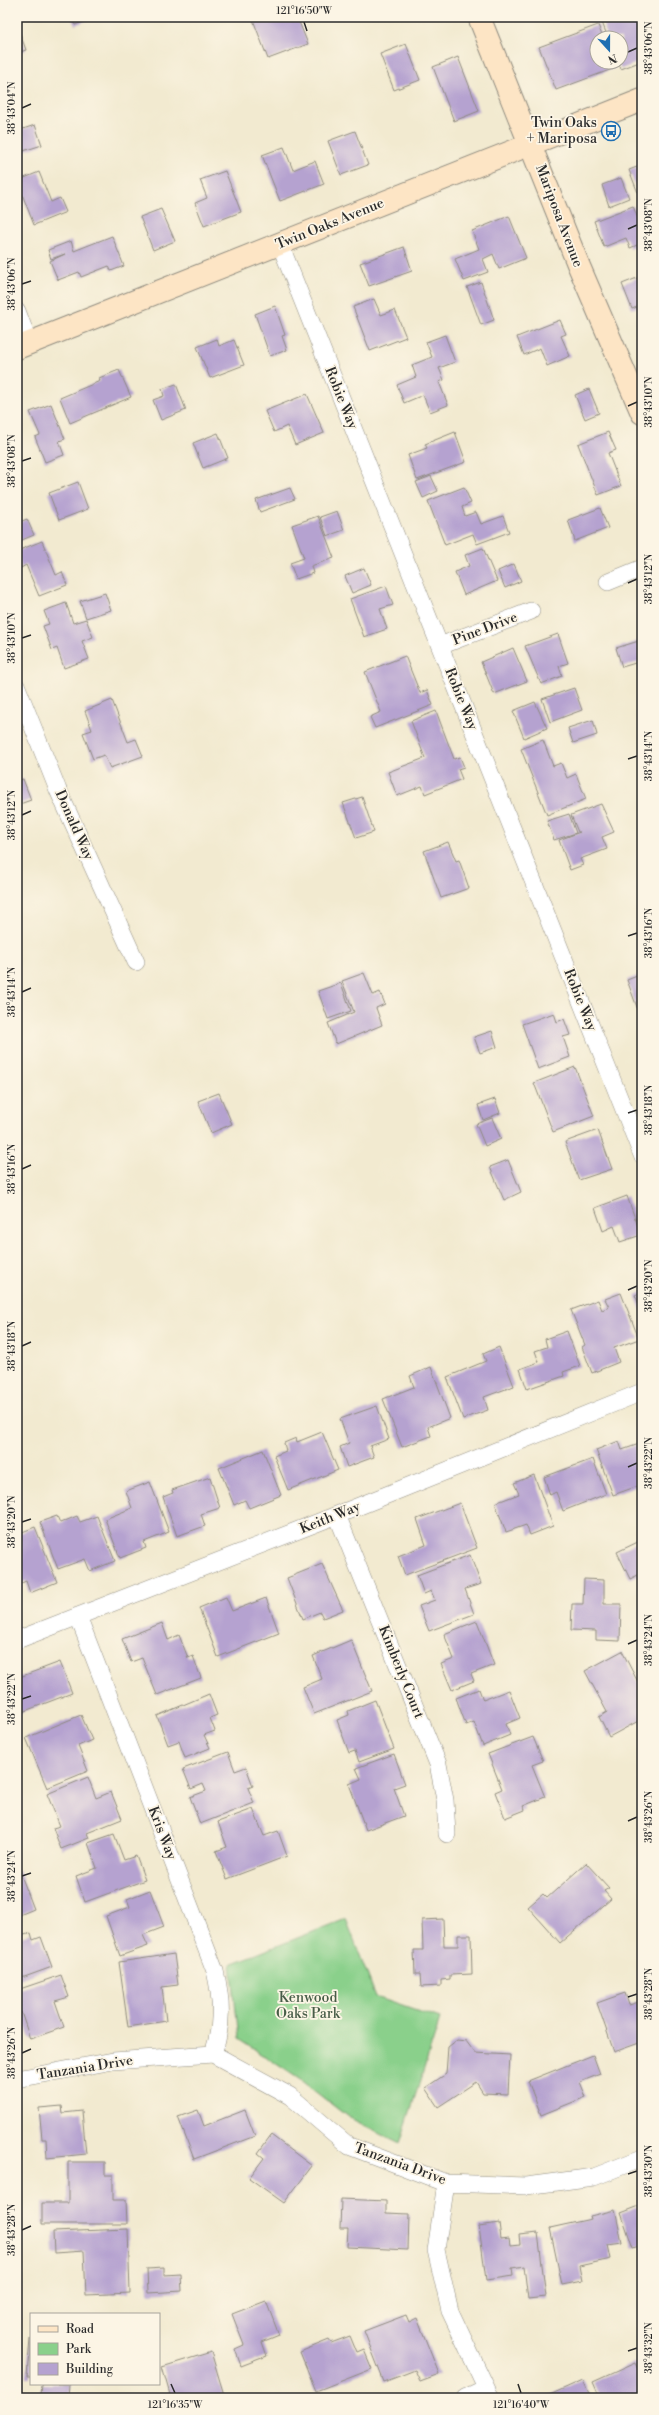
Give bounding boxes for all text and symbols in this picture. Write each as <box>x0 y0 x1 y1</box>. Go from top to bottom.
text: 121°16'50"W <box>276 5 333 17</box>
text: 38°43'06"N <box>643 21 655 75</box>
north arrow <box>589 30 629 70</box>
text: N <box>605 50 619 67</box>
text: 38°43'04"N <box>6 81 18 134</box>
place label: Twin Oaks + Mariposa <box>526 114 598 148</box>
bus stop icon: Twin Oaks + Mariposa <box>600 120 622 142</box>
street label: Mariposa Avenue <box>531 162 587 270</box>
street label: Twin Oaks Avenue <box>273 194 387 254</box>
text: 38°43'08"N <box>643 198 655 252</box>
text: 38°43'06"N <box>6 257 18 311</box>
street label: Robie Way <box>320 364 362 432</box>
text: 38°43'10"N <box>643 376 655 428</box>
text: 38°43'08"N <box>6 434 18 488</box>
text: 38°43'12"N <box>643 553 655 604</box>
street label: Pine Drive <box>450 608 520 650</box>
text: 38°43'10"N <box>6 612 18 664</box>
street label: Robie Way <box>440 665 482 733</box>
text: 38°43'14"N <box>643 730 655 781</box>
street label: Donald Way <box>51 787 97 863</box>
text: 38°43'12"N <box>6 789 18 840</box>
text: 38°43'16"N <box>643 907 655 958</box>
text: 38°43'14"N <box>6 966 18 1017</box>
street label: Robie Way <box>559 966 601 1034</box>
text: 38°43'18"N <box>643 1084 655 1135</box>
text: 38°43'16"N <box>6 1143 18 1194</box>
text: 38°43'20"N <box>643 1259 655 1312</box>
text: 38°43'18"N <box>6 1320 18 1371</box>
text: 38°43'22"N <box>643 1437 655 1489</box>
text: 38°43'20"N <box>6 1495 18 1548</box>
street label: Keith Way <box>297 1498 363 1538</box>
text: 38°43'24"N <box>643 1613 655 1666</box>
street label: Kimberly Court <box>374 1623 428 1721</box>
text: 38°43'22"N <box>6 1673 18 1725</box>
text: 38°43'26"N <box>643 1790 655 1843</box>
street label: Kris Way <box>144 1804 180 1862</box>
text: 38°43'24"N <box>6 1849 18 1902</box>
text: 38°43'28"N <box>643 1967 655 2020</box>
park label: Kenwood Oaks Park <box>276 1989 341 2023</box>
text: 38°43'26"N <box>6 2026 18 2079</box>
street label: Tanzania Drive <box>36 2052 134 2084</box>
street label: Tanzania Drive <box>351 2139 449 2189</box>
text: 38°43'30"N <box>643 2144 655 2197</box>
text: 38°43'28"N <box>6 2203 18 2256</box>
legend <box>30 2313 160 2385</box>
text: Road <box>66 2322 94 2337</box>
text: 38°43'32"N <box>643 2322 655 2374</box>
text: Park <box>66 2342 92 2357</box>
text: Building <box>65 2362 114 2377</box>
text: 121°16'35"W <box>148 2399 203 2411</box>
text: 121°16'40"W <box>493 2399 550 2411</box>

